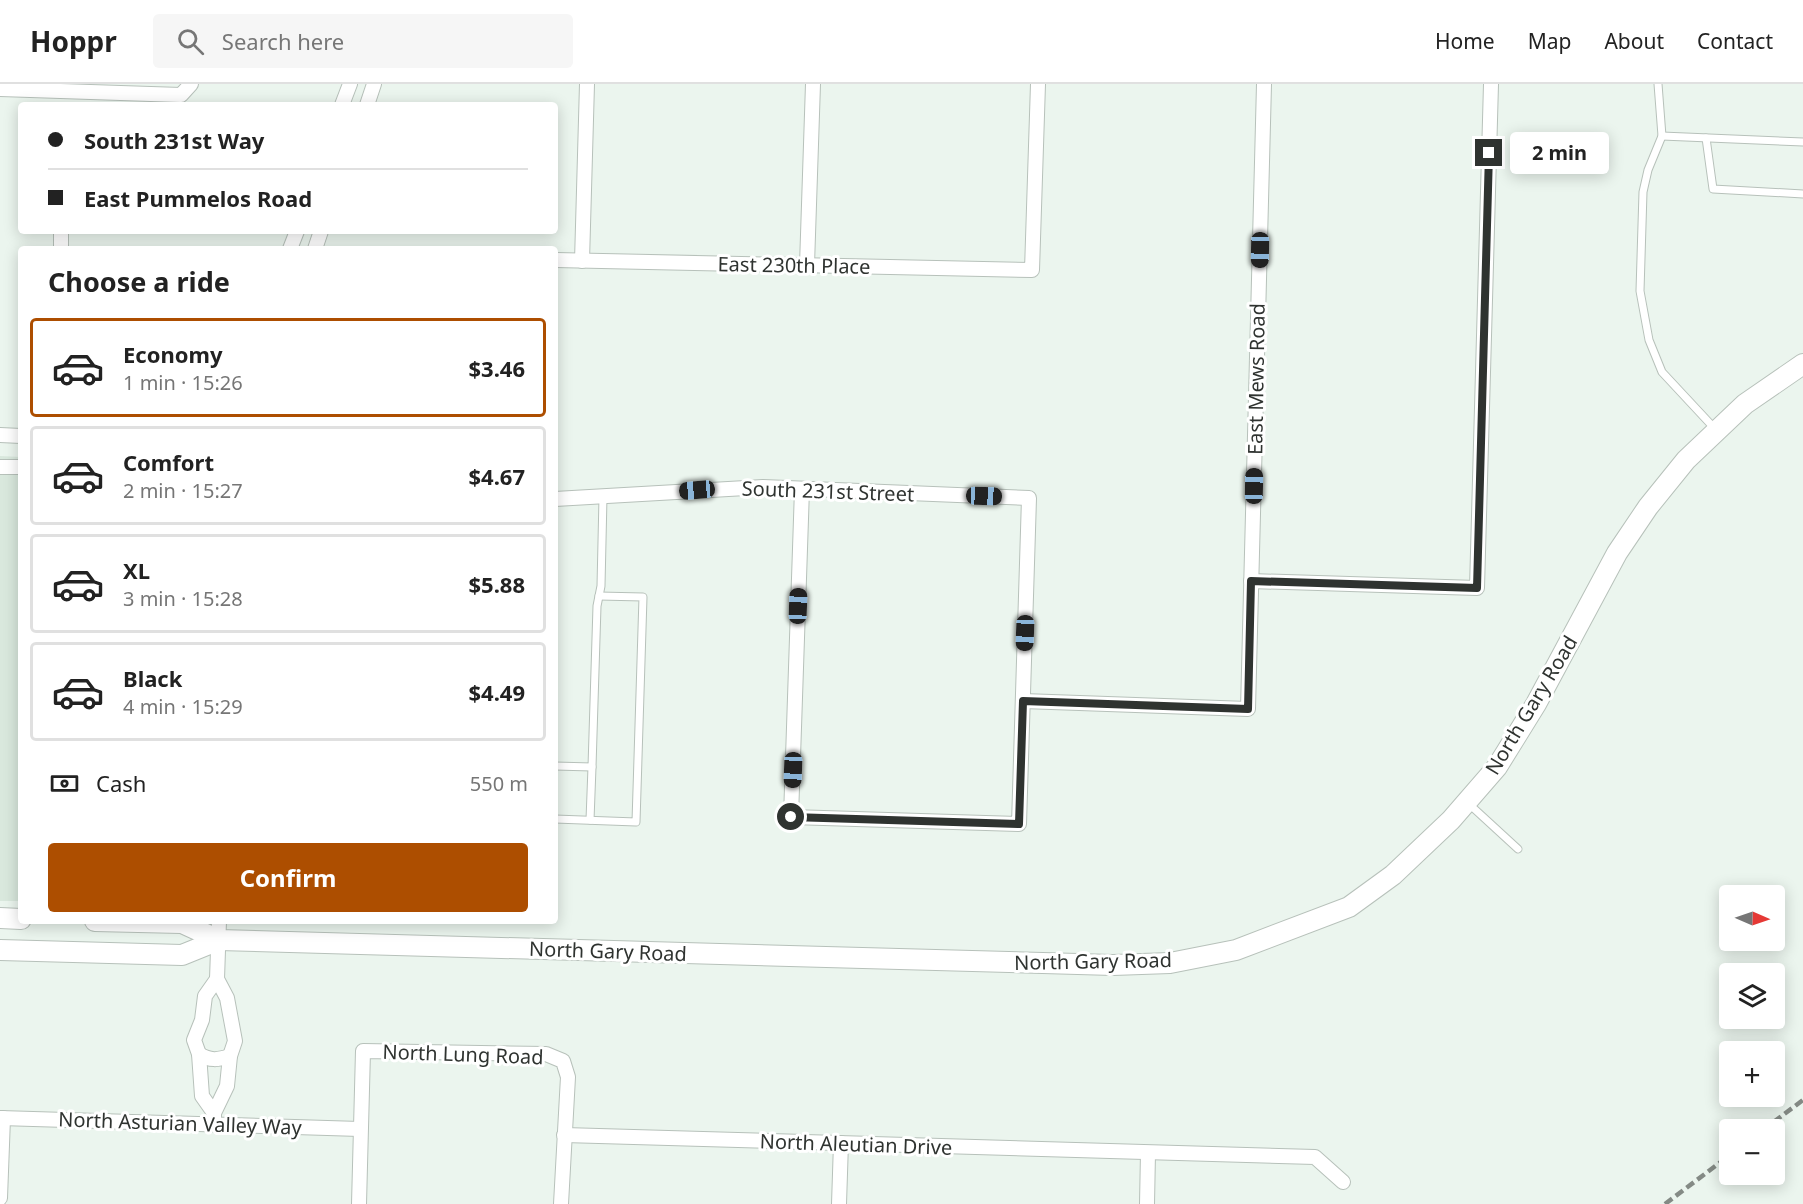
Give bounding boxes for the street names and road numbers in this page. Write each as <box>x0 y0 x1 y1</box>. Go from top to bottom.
street label: East 230th Place <box>717 250 871 280</box>
street label: East Mews Road <box>1241 303 1271 455</box>
street label: South 231st Street <box>741 475 915 507</box>
street label: North Gary Road <box>1479 630 1583 780</box>
street label: North Gary Road <box>529 935 687 967</box>
street label: North Gary Road <box>1014 946 1172 976</box>
street label: North Lung Road <box>382 1038 544 1070</box>
street label: North Asturian Valley Way <box>58 1105 303 1141</box>
street label: North Aleutian Drive <box>759 1127 953 1161</box>

